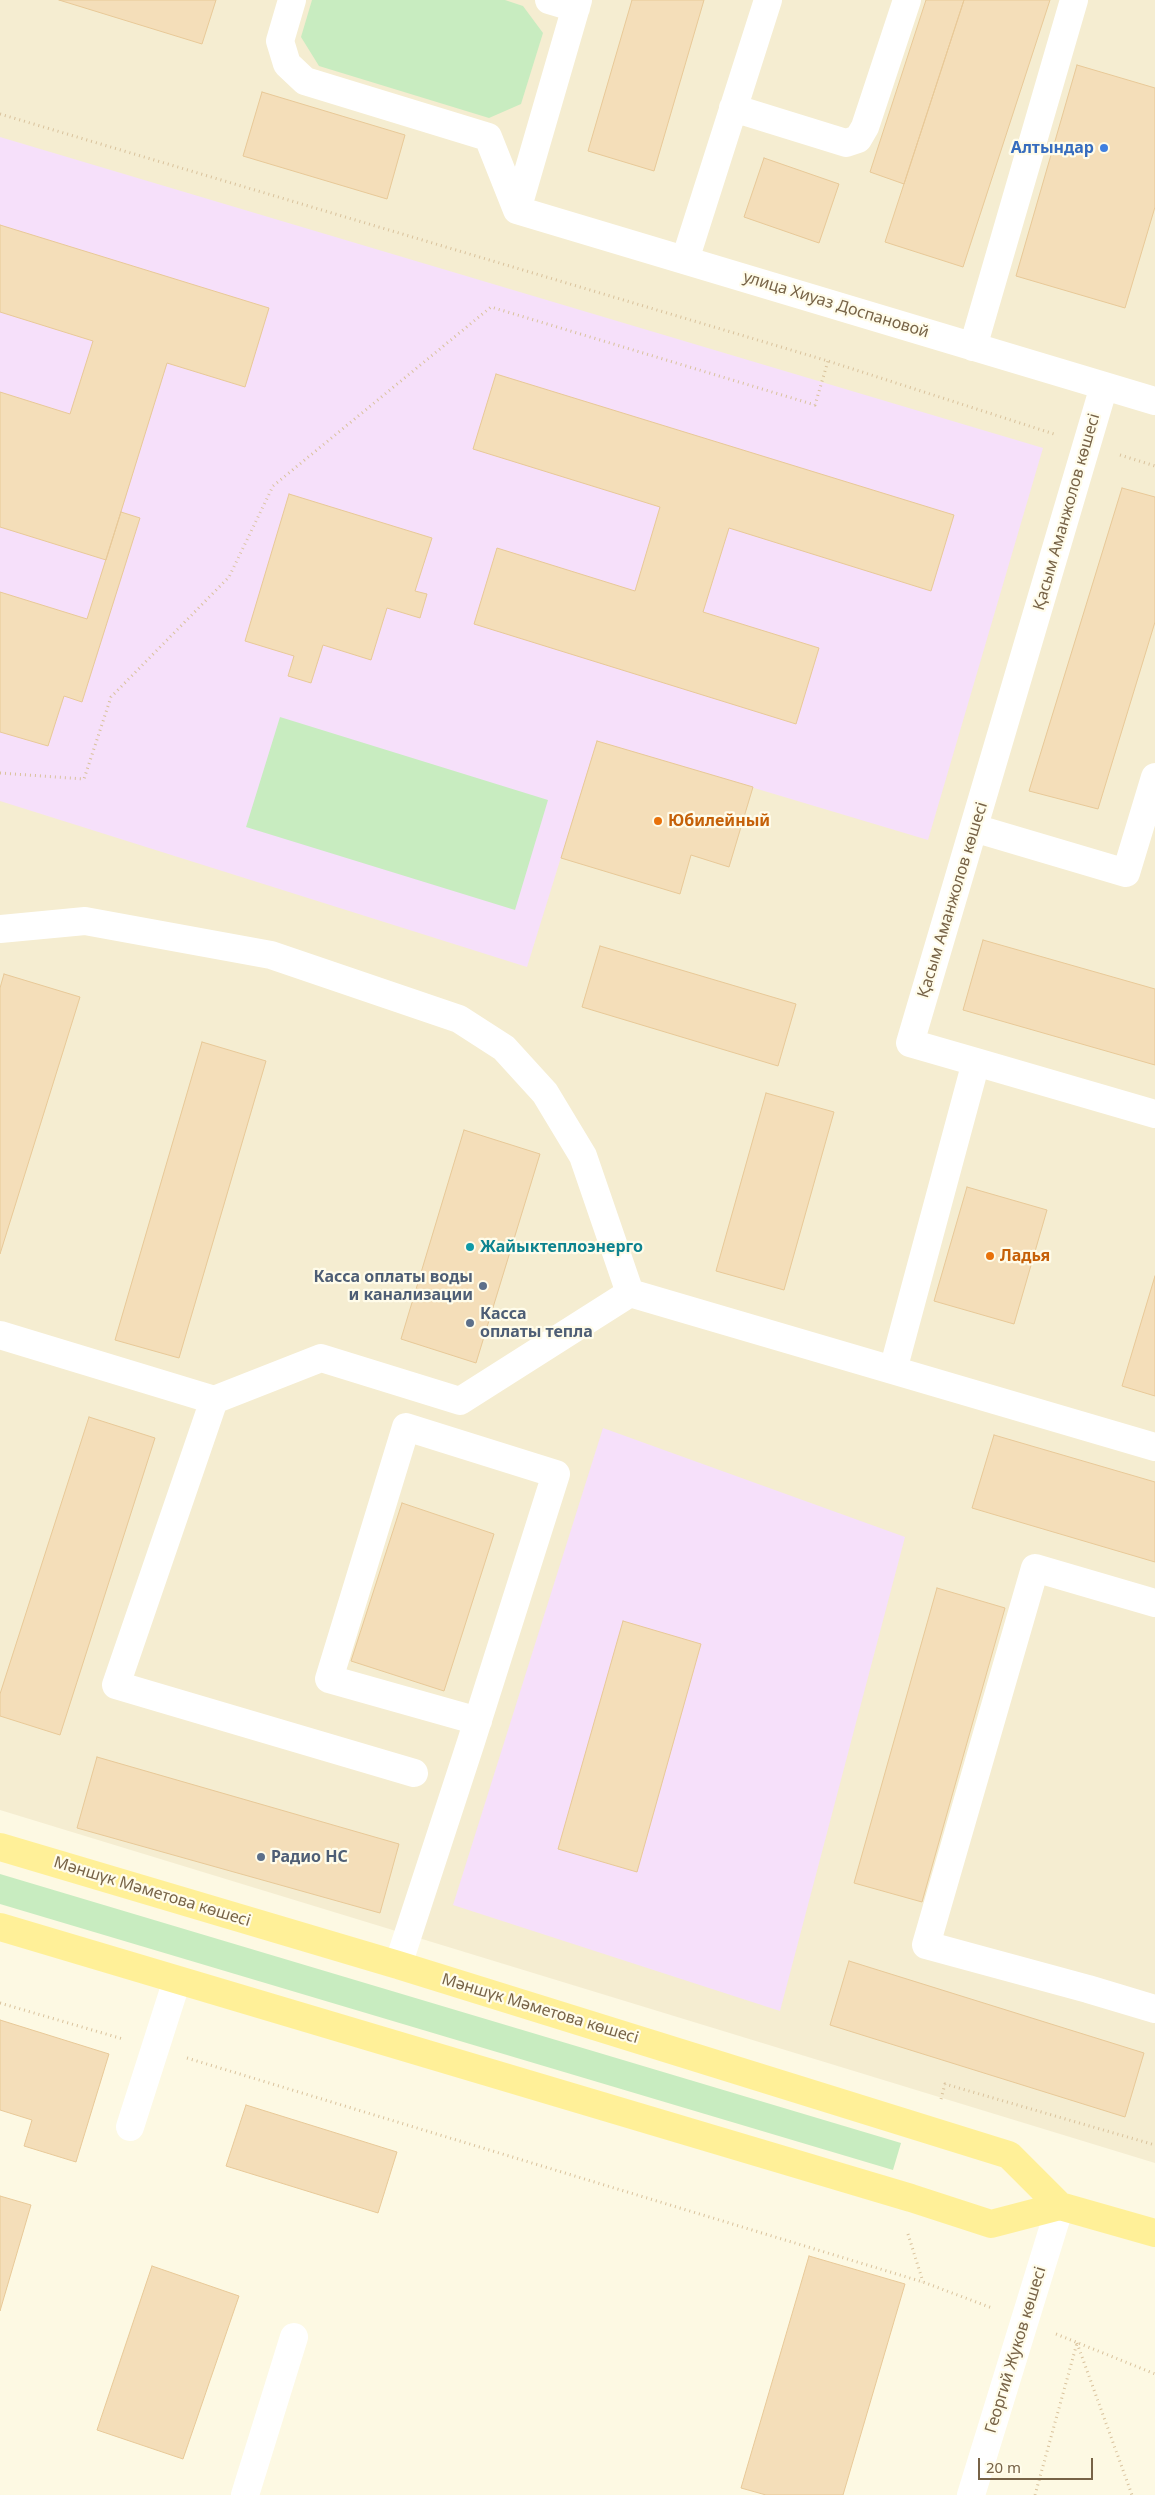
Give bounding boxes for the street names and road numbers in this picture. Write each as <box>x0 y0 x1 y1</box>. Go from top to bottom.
street label: улица Хиуаз Доспановой <box>741 268 931 342</box>
street label: Қасым Аманжолов көшесі <box>1030 411 1104 613</box>
street label: Қасым Аманжолов көшесі <box>914 800 992 1000</box>
street label: Мәншүк Мәметова көшесі <box>51 1853 253 1931</box>
street label: Мәншүк Мәметова көшесі <box>439 1970 641 2048</box>
street label: Георгий Жуков көшесі <box>982 2265 1050 2435</box>

